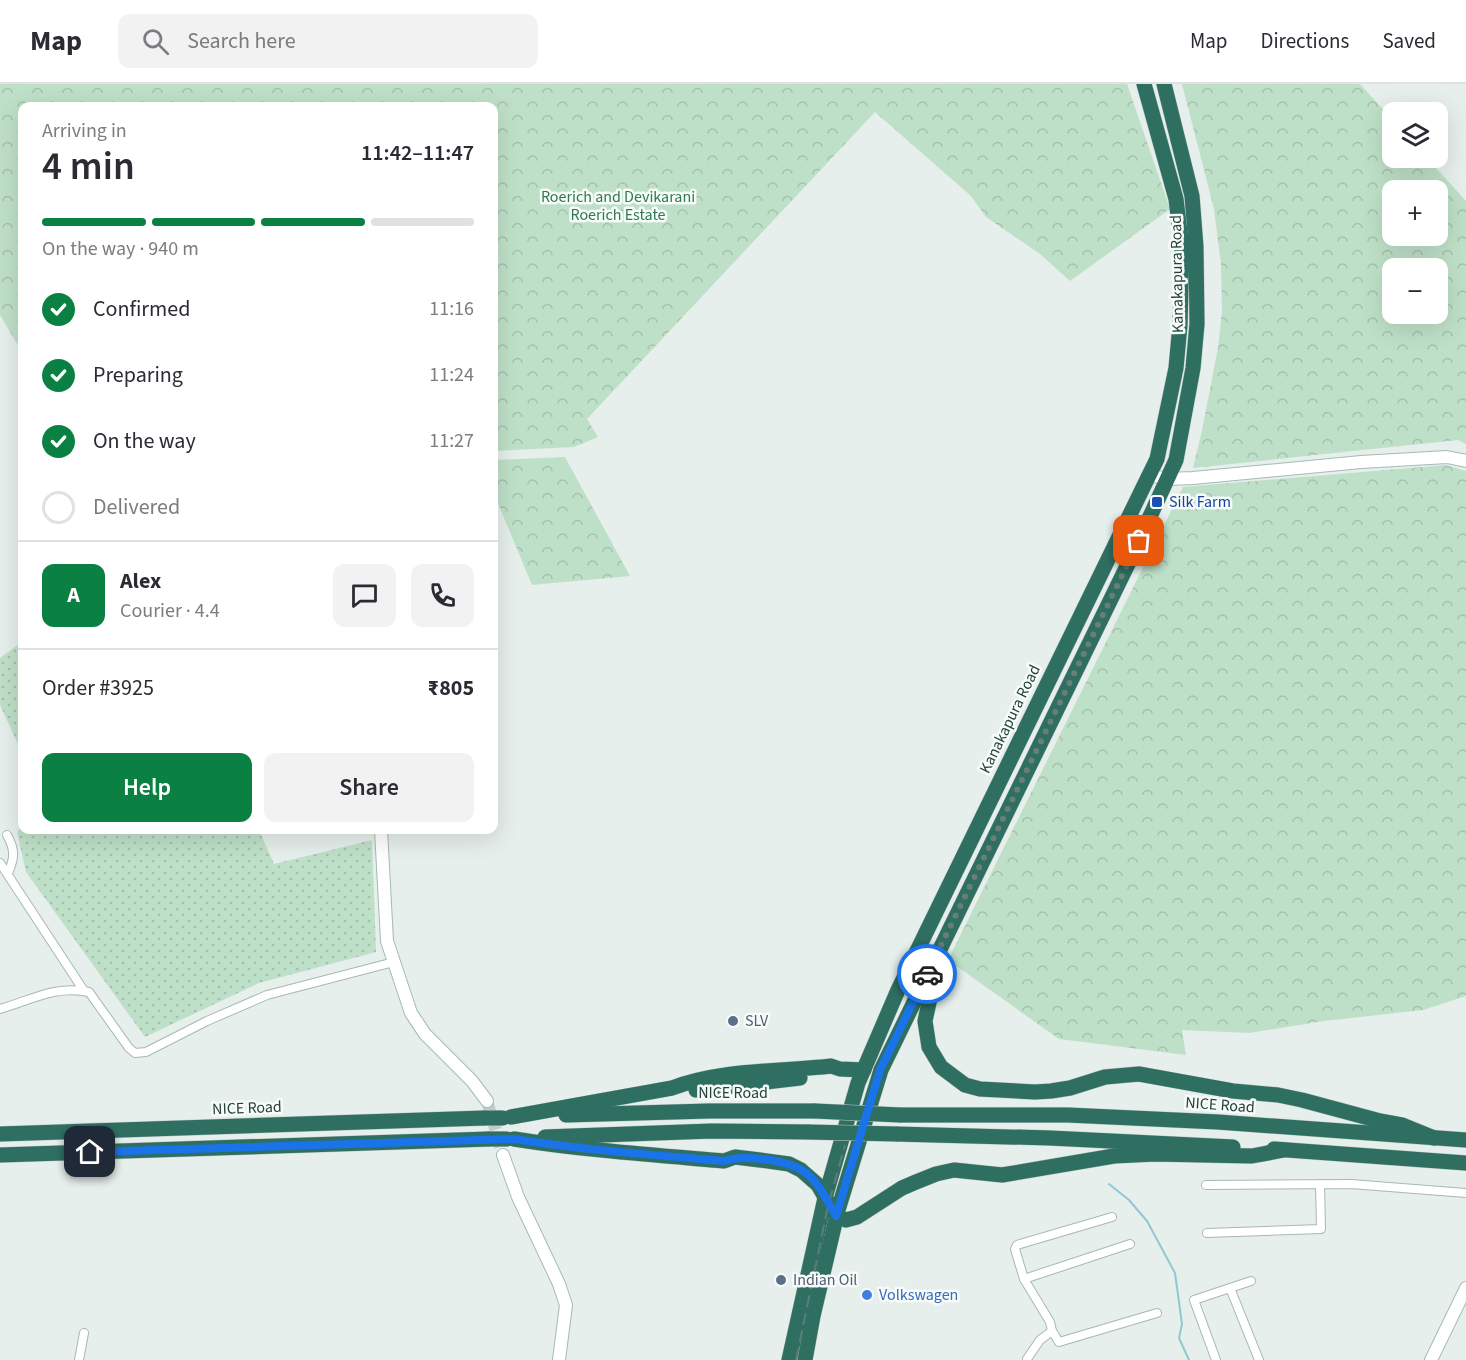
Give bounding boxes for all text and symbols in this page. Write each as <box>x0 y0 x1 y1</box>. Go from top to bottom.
search box <box>118 14 538 68</box>
text: Map <box>30 21 82 61</box>
icon: search <box>139 25 172 58</box>
text: Search here <box>187 25 296 57</box>
text: Map <box>1190 26 1228 56</box>
text: Directions <box>1261 26 1349 56</box>
text: Saved <box>1382 26 1436 56</box>
map controls <box>1382 102 1448 324</box>
button: layers <box>1382 102 1448 168</box>
text: Arriving in <box>42 117 127 145</box>
text: 11:42–11:47 <box>361 137 474 169</box>
text: 4 min <box>42 139 135 195</box>
button: + <box>1382 180 1448 246</box>
park label: Roerich and Devikarani Roerich Estate <box>541 186 695 226</box>
street label: Kanakapura Road <box>1165 215 1189 333</box>
text: On the way · 940 m <box>42 235 199 263</box>
button: − <box>1382 258 1448 324</box>
icon: check <box>42 293 75 326</box>
text: Confirmed <box>93 293 190 325</box>
text: 11:16 <box>429 295 474 323</box>
icon: check <box>42 359 75 392</box>
text: Preparing <box>93 359 183 391</box>
text: 11:24 <box>429 361 474 389</box>
icon: check <box>42 425 75 458</box>
text: On the way <box>93 425 196 457</box>
text: 11:27 <box>429 427 474 455</box>
text: Delivered <box>93 491 180 523</box>
place label: Silk Farm <box>1169 491 1231 513</box>
marker: Silk Farm <box>1150 495 1164 509</box>
pin <box>1113 515 1164 566</box>
icon: bag <box>1122 524 1155 557</box>
button: chat <box>333 564 396 627</box>
button: phone <box>411 564 474 627</box>
text: Alex <box>120 565 161 597</box>
text: A <box>67 579 80 611</box>
text: Courier · 4.4 <box>120 597 220 625</box>
street label: Kanakapura Road <box>974 661 1046 777</box>
text: Order #3925 <box>42 672 154 704</box>
text: ₹805 <box>428 672 474 704</box>
button: Help <box>42 753 252 822</box>
button: Share <box>264 753 474 822</box>
courier <box>897 944 957 1004</box>
icon: car <box>911 958 944 991</box>
place label: SLV <box>745 1010 769 1032</box>
marker: SLV <box>726 1014 740 1028</box>
street label: NICE Road <box>698 1082 768 1104</box>
street label: NICE Road <box>1184 1092 1256 1118</box>
street label: NICE Road <box>212 1096 282 1120</box>
pin <box>64 1126 115 1177</box>
icon: home <box>73 1135 106 1168</box>
place label: Indian Oil <box>793 1269 857 1291</box>
marker: Indian Oil <box>774 1273 788 1287</box>
place label: Volkswagen <box>879 1284 958 1306</box>
marker: Volkswagen <box>860 1288 874 1302</box>

